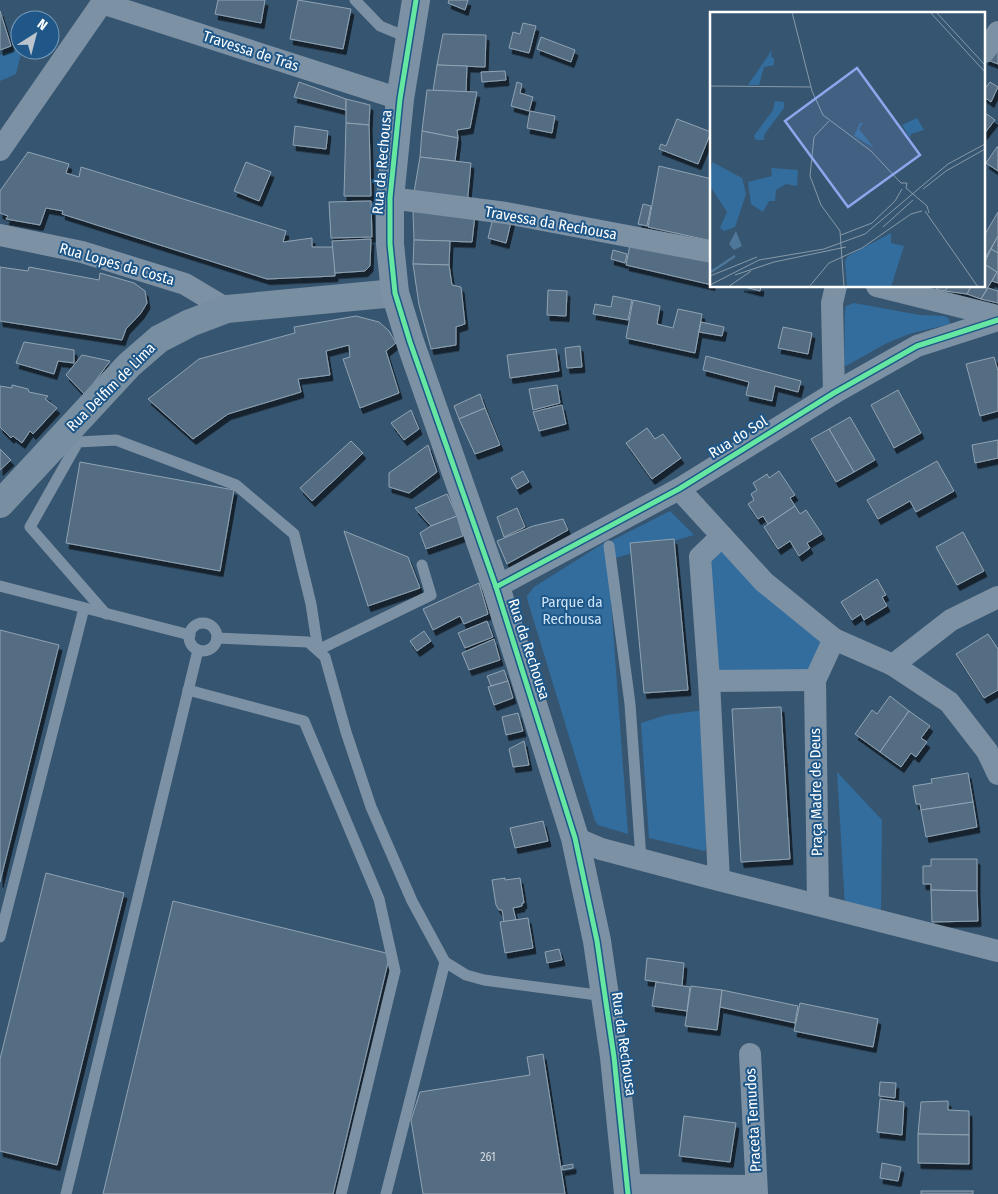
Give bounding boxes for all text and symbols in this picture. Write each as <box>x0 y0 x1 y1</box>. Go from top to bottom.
north arrow <box>10 10 60 60</box>
inset map <box>710 12 986 288</box>
text: N <box>34 16 51 34</box>
street label: Travessa de Trás <box>201 27 301 75</box>
street label: Rua da Rechousa <box>368 109 396 215</box>
street label: Travessa da Rechousa <box>484 203 618 243</box>
street label: Rua Lopes da Costa <box>57 239 177 289</box>
street label: Rua Delfim de Lima <box>63 339 159 435</box>
street label: Rua do Sol <box>705 412 771 462</box>
park label: Parque da Rechousa <box>541 593 603 628</box>
street label: Rua da Rechousa <box>504 596 554 702</box>
street label: Praça Madre de Deus <box>806 728 826 856</box>
street label: Rua da Rechousa <box>608 991 640 1097</box>
street label: Praceta Temudos <box>741 1068 765 1172</box>
house number: 261 <box>480 1150 496 1164</box>

